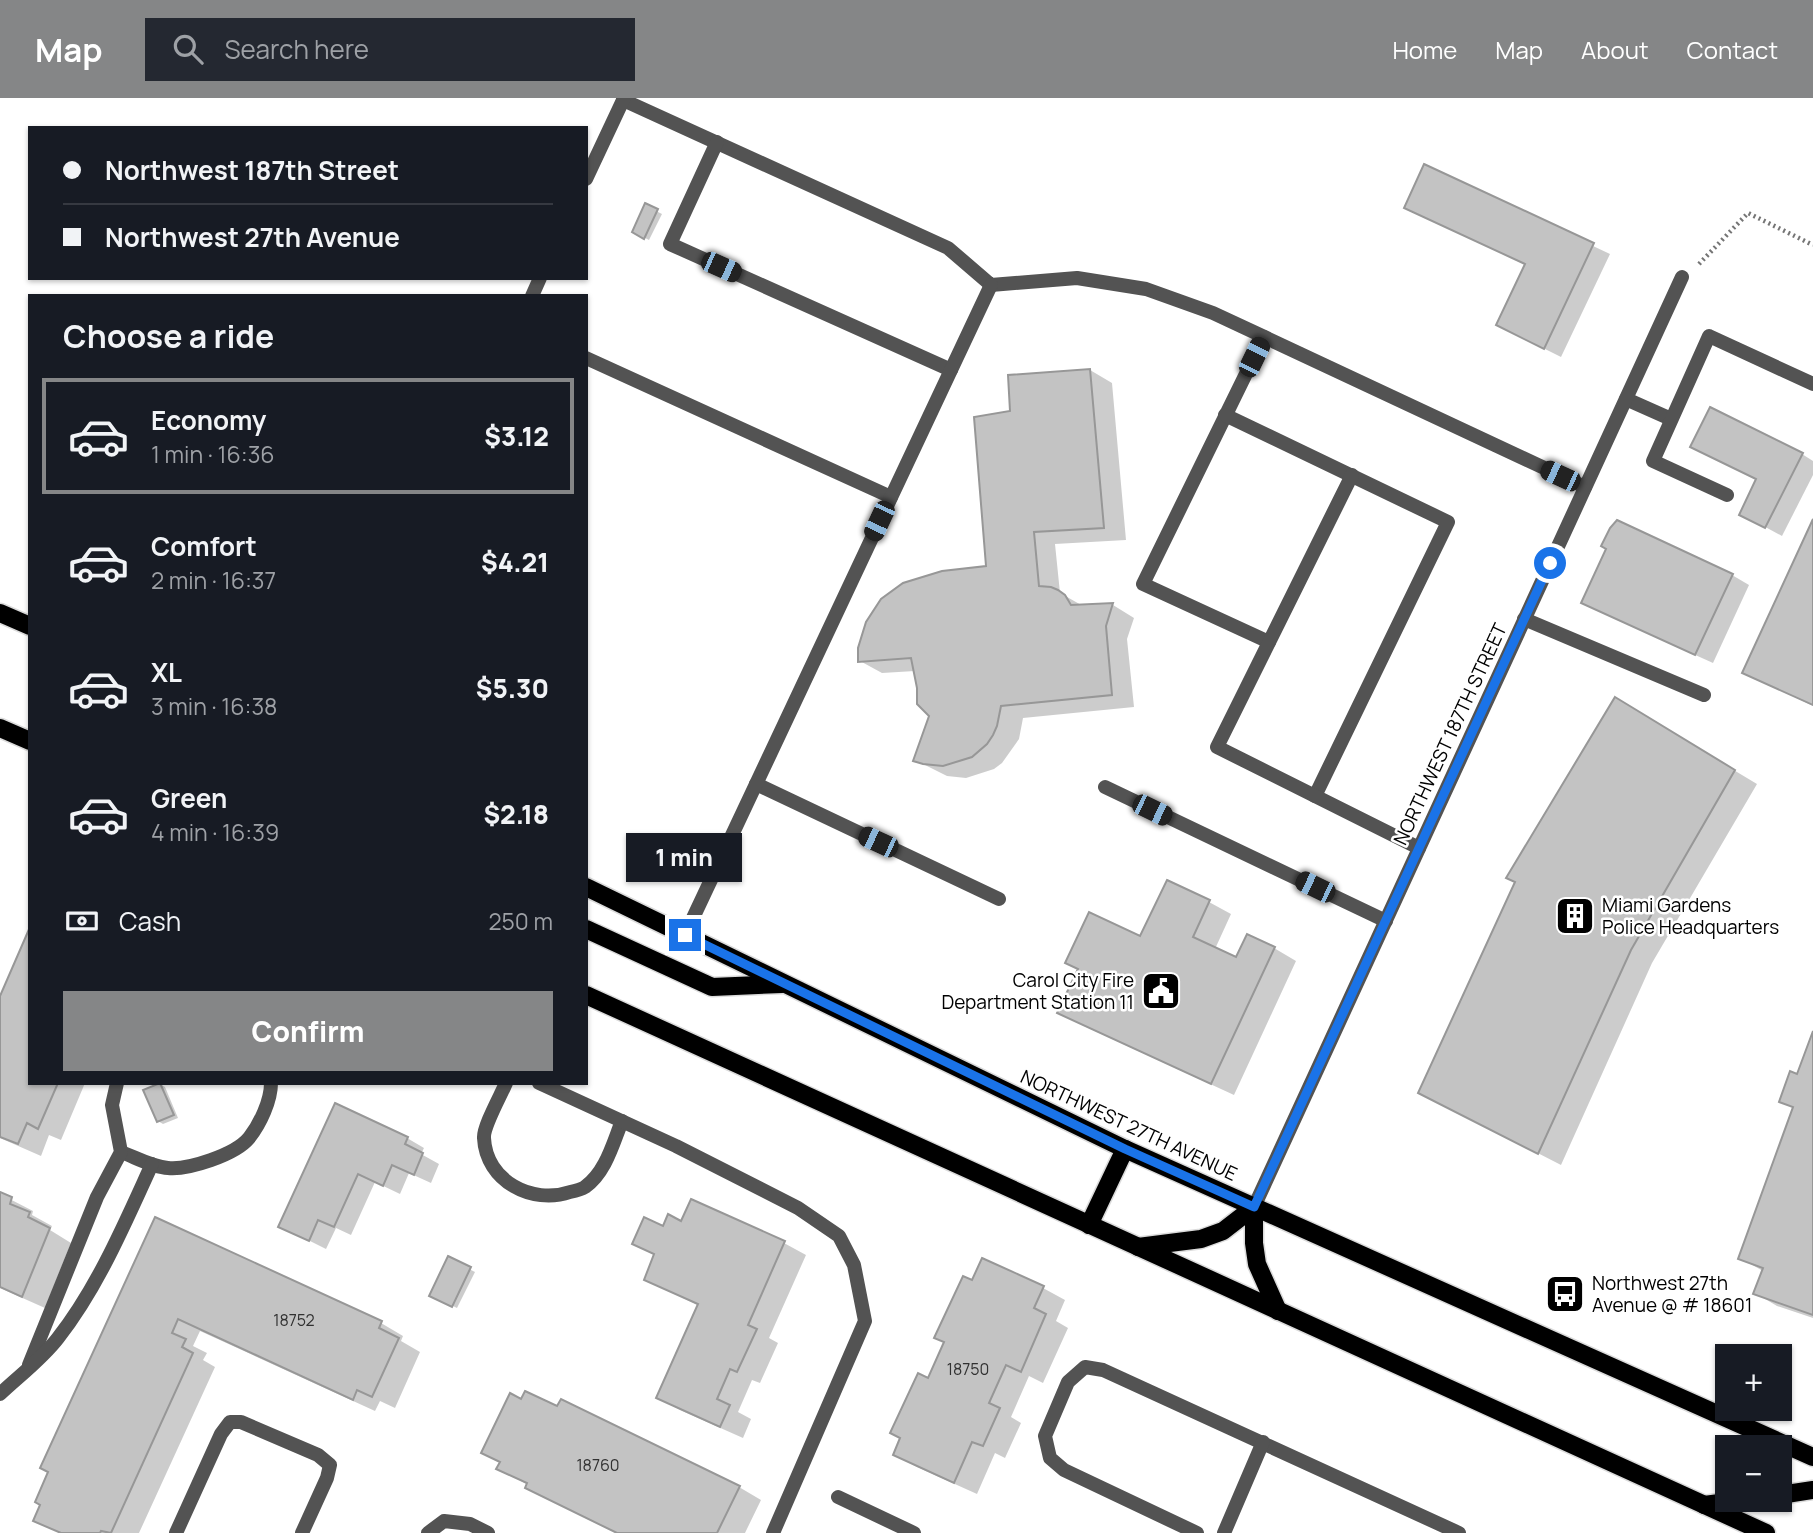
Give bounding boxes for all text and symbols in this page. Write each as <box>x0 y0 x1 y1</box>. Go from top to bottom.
search box <box>145 18 635 81</box>
text: Map <box>35 27 103 72</box>
icon: search <box>169 30 207 68</box>
text: Search here <box>225 31 369 67</box>
text: Home <box>1392 33 1457 66</box>
text: Map <box>1495 33 1543 66</box>
text: About <box>1581 33 1649 66</box>
text: Contact <box>1687 33 1778 66</box>
text: Northwest 187th Street <box>105 152 399 188</box>
text: Northwest 27th Avenue <box>105 219 400 255</box>
car <box>698 249 745 285</box>
text: Choose a ride <box>63 314 274 358</box>
car <box>1236 334 1273 380</box>
text: Economy <box>151 402 266 438</box>
icon: car <box>67 405 130 468</box>
text: $3.12 <box>484 418 549 454</box>
text: 1 min · 16:36 <box>151 438 275 470</box>
car <box>1537 458 1584 494</box>
car <box>861 498 898 544</box>
text: Comfort <box>151 528 257 564</box>
icon: car <box>67 531 130 594</box>
text: $4.21 <box>481 544 549 580</box>
route start <box>1534 547 1566 579</box>
text: 2 min · 16:37 <box>151 564 276 596</box>
street label: NORTHWEST 187TH STREET <box>1387 618 1513 849</box>
text: XL <box>151 654 182 690</box>
icon: car <box>67 657 130 720</box>
text: $5.30 <box>476 670 549 706</box>
text: 3 min · 16:38 <box>151 690 277 722</box>
text: Green <box>151 780 227 816</box>
icon: car <box>67 783 130 846</box>
car <box>1129 791 1176 829</box>
text: $2.18 <box>483 796 549 832</box>
text: 4 min · 16:39 <box>151 816 279 848</box>
car <box>855 824 902 860</box>
callout: 1 min <box>627 834 743 882</box>
text: 1 min <box>655 841 713 873</box>
car <box>1292 868 1339 906</box>
place label: Miami Gardens Police Headquarters <box>1602 892 1779 940</box>
building icon: Miami Gardens Police Headquarters <box>1554 895 1596 937</box>
icon: cash <box>63 902 101 940</box>
text: Cash <box>119 903 181 939</box>
text: 250 m <box>488 905 553 937</box>
route end <box>669 919 701 951</box>
place label: Carol City Fire Department Station 11 <box>942 967 1134 1015</box>
public building icon: Carol City Fire Department Station 11 <box>1140 970 1182 1012</box>
button: Confirm <box>63 991 553 1071</box>
street label: NORTHWEST 27TH AVENUE <box>1016 1063 1242 1187</box>
place label: Northwest 27th Avenue @ # 18601 <box>1592 1270 1752 1318</box>
bus stop icon: Northwest 27th Avenue @ # 18601 <box>1544 1273 1586 1315</box>
house number: 18752 <box>273 1309 315 1331</box>
map controls <box>1715 1344 1792 1512</box>
button: + <box>1715 1344 1792 1421</box>
house number: 18750 <box>947 1358 989 1380</box>
button: − <box>1715 1435 1792 1512</box>
house number: 18760 <box>576 1454 620 1476</box>

